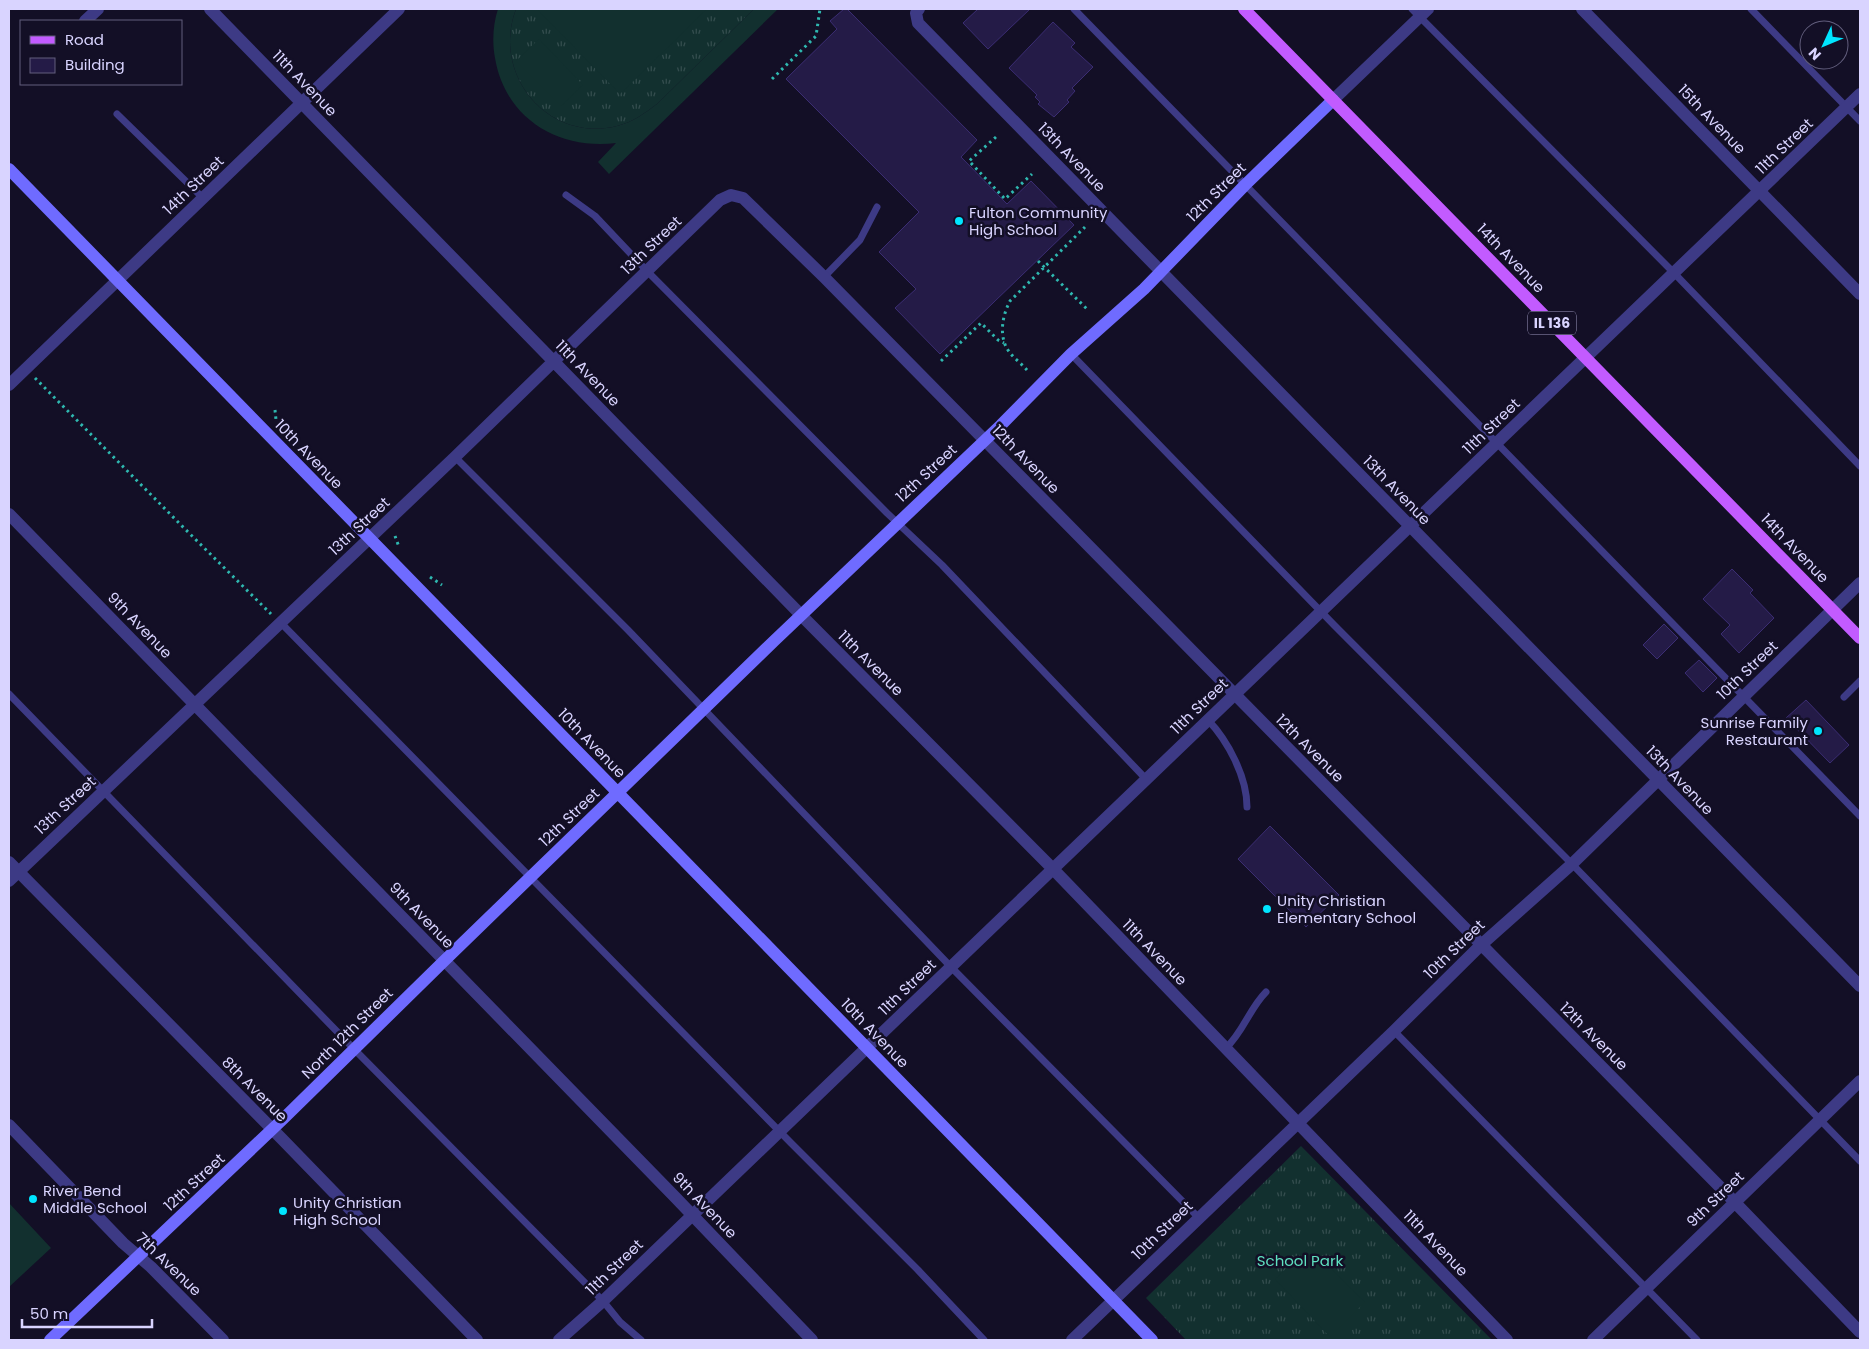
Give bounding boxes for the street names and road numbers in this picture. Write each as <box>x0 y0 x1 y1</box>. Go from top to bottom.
street label: 11th Avenue <box>268 45 342 121</box>
street label: 15th Avenue <box>1673 79 1751 159</box>
street label: 11th Street <box>1751 113 1817 179</box>
street label: 13th Avenue <box>1034 118 1110 196</box>
street label: 14th Street <box>158 151 228 219</box>
street label: 12th Street <box>1182 158 1250 226</box>
street label: 13th Street <box>616 211 686 279</box>
street label: 14th Avenue <box>1472 218 1550 298</box>
road number: IL 136 <box>1528 312 1576 334</box>
street label: 11th Avenue <box>551 335 625 411</box>
street label: 11th Street <box>1458 393 1524 459</box>
street label: 10th Avenue <box>270 414 348 494</box>
street label: 12th Avenue <box>988 420 1064 498</box>
street label: 12th Street <box>891 439 961 507</box>
street label: 13th Avenue <box>1359 451 1435 529</box>
street label: 13th Street <box>324 492 394 560</box>
street label: 14th Avenue <box>1756 508 1834 588</box>
street label: 9th Avenue <box>103 587 177 663</box>
street label: 11th Avenue <box>834 626 908 700</box>
street label: 10th Street <box>1712 636 1782 704</box>
street label: 11th Street <box>1166 673 1232 739</box>
street label: 10th Avenue <box>553 703 631 783</box>
street label: 12th Avenue <box>1271 709 1349 787</box>
street label: 13th Avenue <box>1642 741 1718 819</box>
street label: 13th Street <box>30 771 100 839</box>
street label: 12th Street <box>534 783 604 851</box>
street label: 9th Avenue <box>385 877 459 953</box>
street label: 11th Avenue <box>1118 914 1192 990</box>
street label: 10th Street <box>1419 915 1489 983</box>
street label: 11th Street <box>874 954 940 1020</box>
street label: North 12th Street <box>297 983 397 1083</box>
street label: 10th Avenue <box>836 993 914 1073</box>
street label: 12th Avenue <box>1555 997 1633 1075</box>
street label: 8th Avenue <box>218 1052 292 1126</box>
street label: 12th Street <box>159 1148 229 1216</box>
street label: 9th Street <box>1682 1166 1748 1232</box>
street label: 9th Avenue <box>668 1167 742 1243</box>
street label: 10th Street <box>1127 1196 1197 1264</box>
street label: 11th Avenue <box>1399 1205 1473 1281</box>
street label: 7th Avenue <box>132 1227 206 1301</box>
street label: 11th Street <box>581 1234 647 1300</box>

